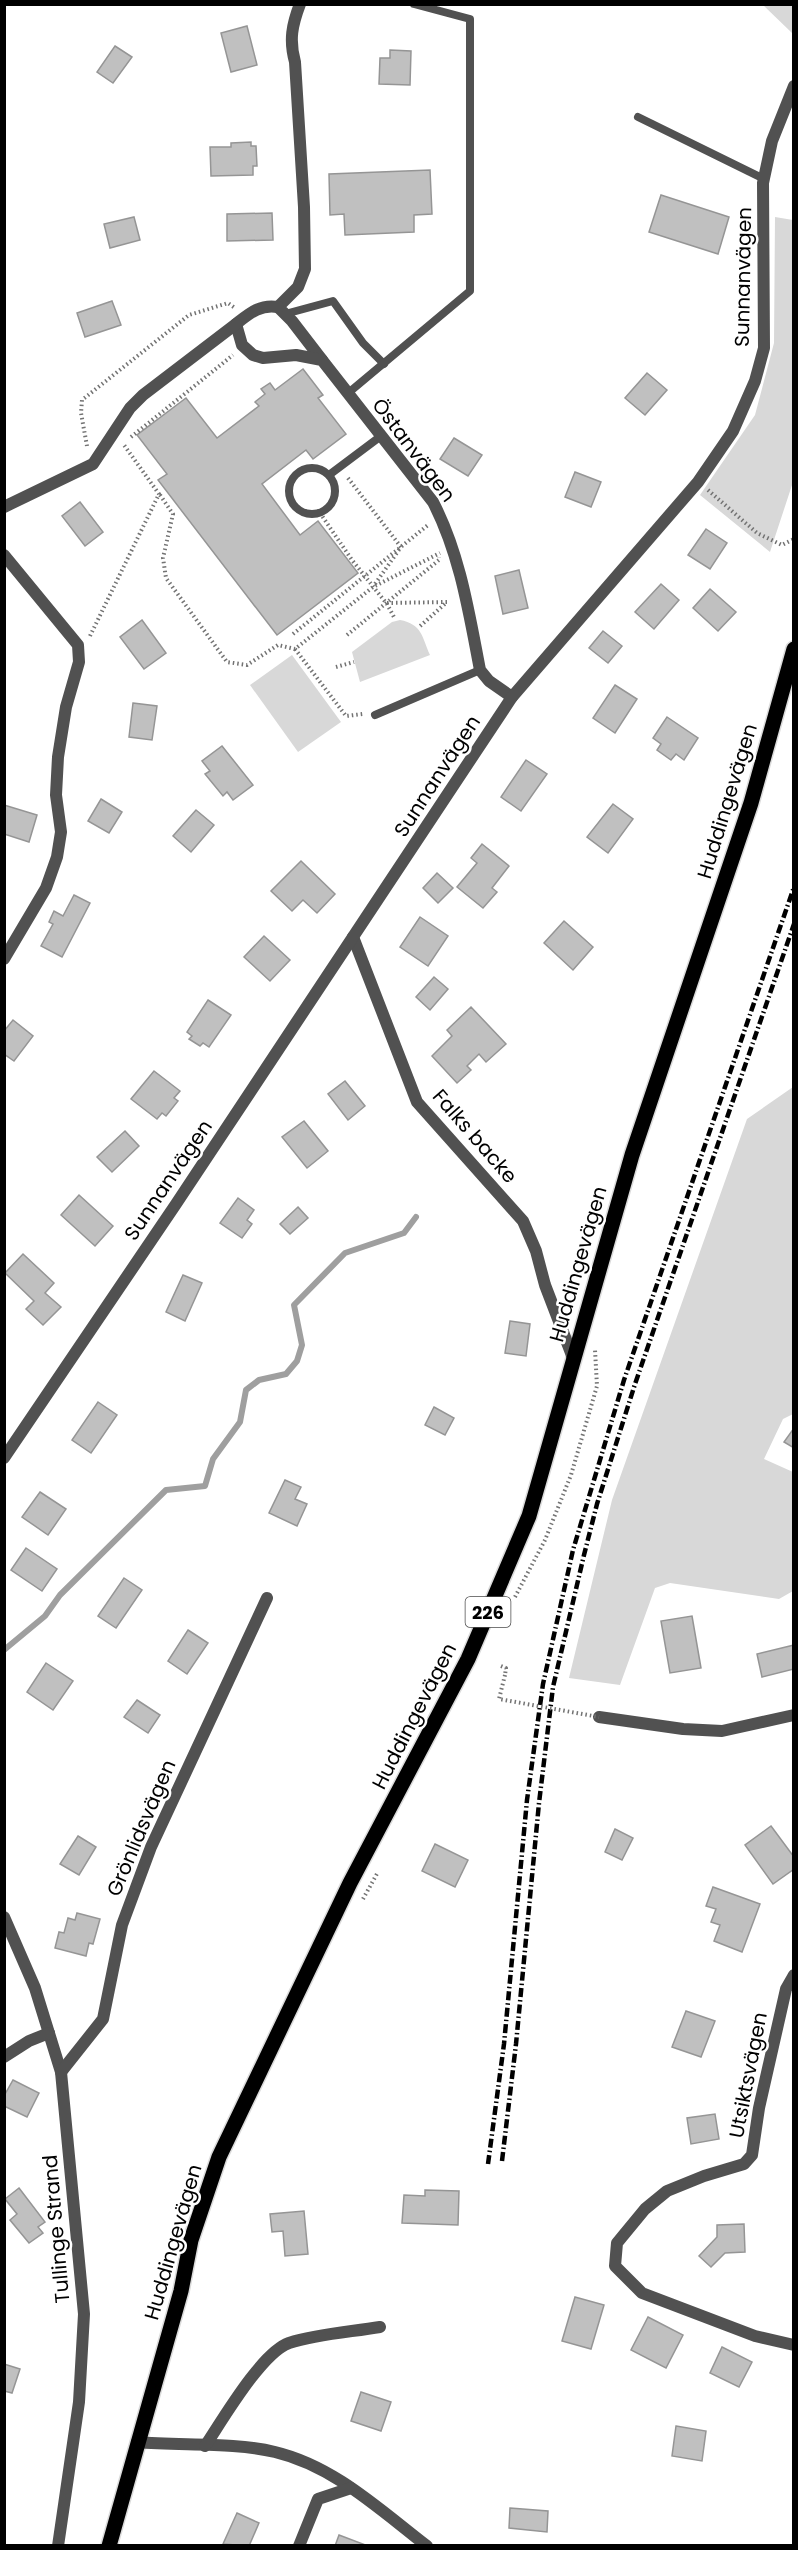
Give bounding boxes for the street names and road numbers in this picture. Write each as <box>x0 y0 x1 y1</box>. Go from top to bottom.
street label: Sunnanvägen <box>728 207 758 347</box>
street label: Östanvägen <box>366 392 462 508</box>
street label: Sunnanvägen <box>387 710 487 842</box>
street label: Huddingevägen <box>690 720 764 882</box>
street label: Falks backe <box>426 1083 524 1189</box>
street label: Sunnanvägen <box>117 1114 219 1246</box>
street label: Huddingevägen <box>542 1183 614 1345</box>
road number: 226 <box>466 1597 510 1627</box>
street label: Huddingevägen <box>365 1638 463 1794</box>
street label: Grönlidsvägen <box>100 1755 182 1901</box>
street label: Utsiktsvägen <box>722 2010 774 2140</box>
street label: Tullinge Strand <box>36 2154 76 2304</box>
street label: Huddingevägen <box>137 2161 209 2323</box>

